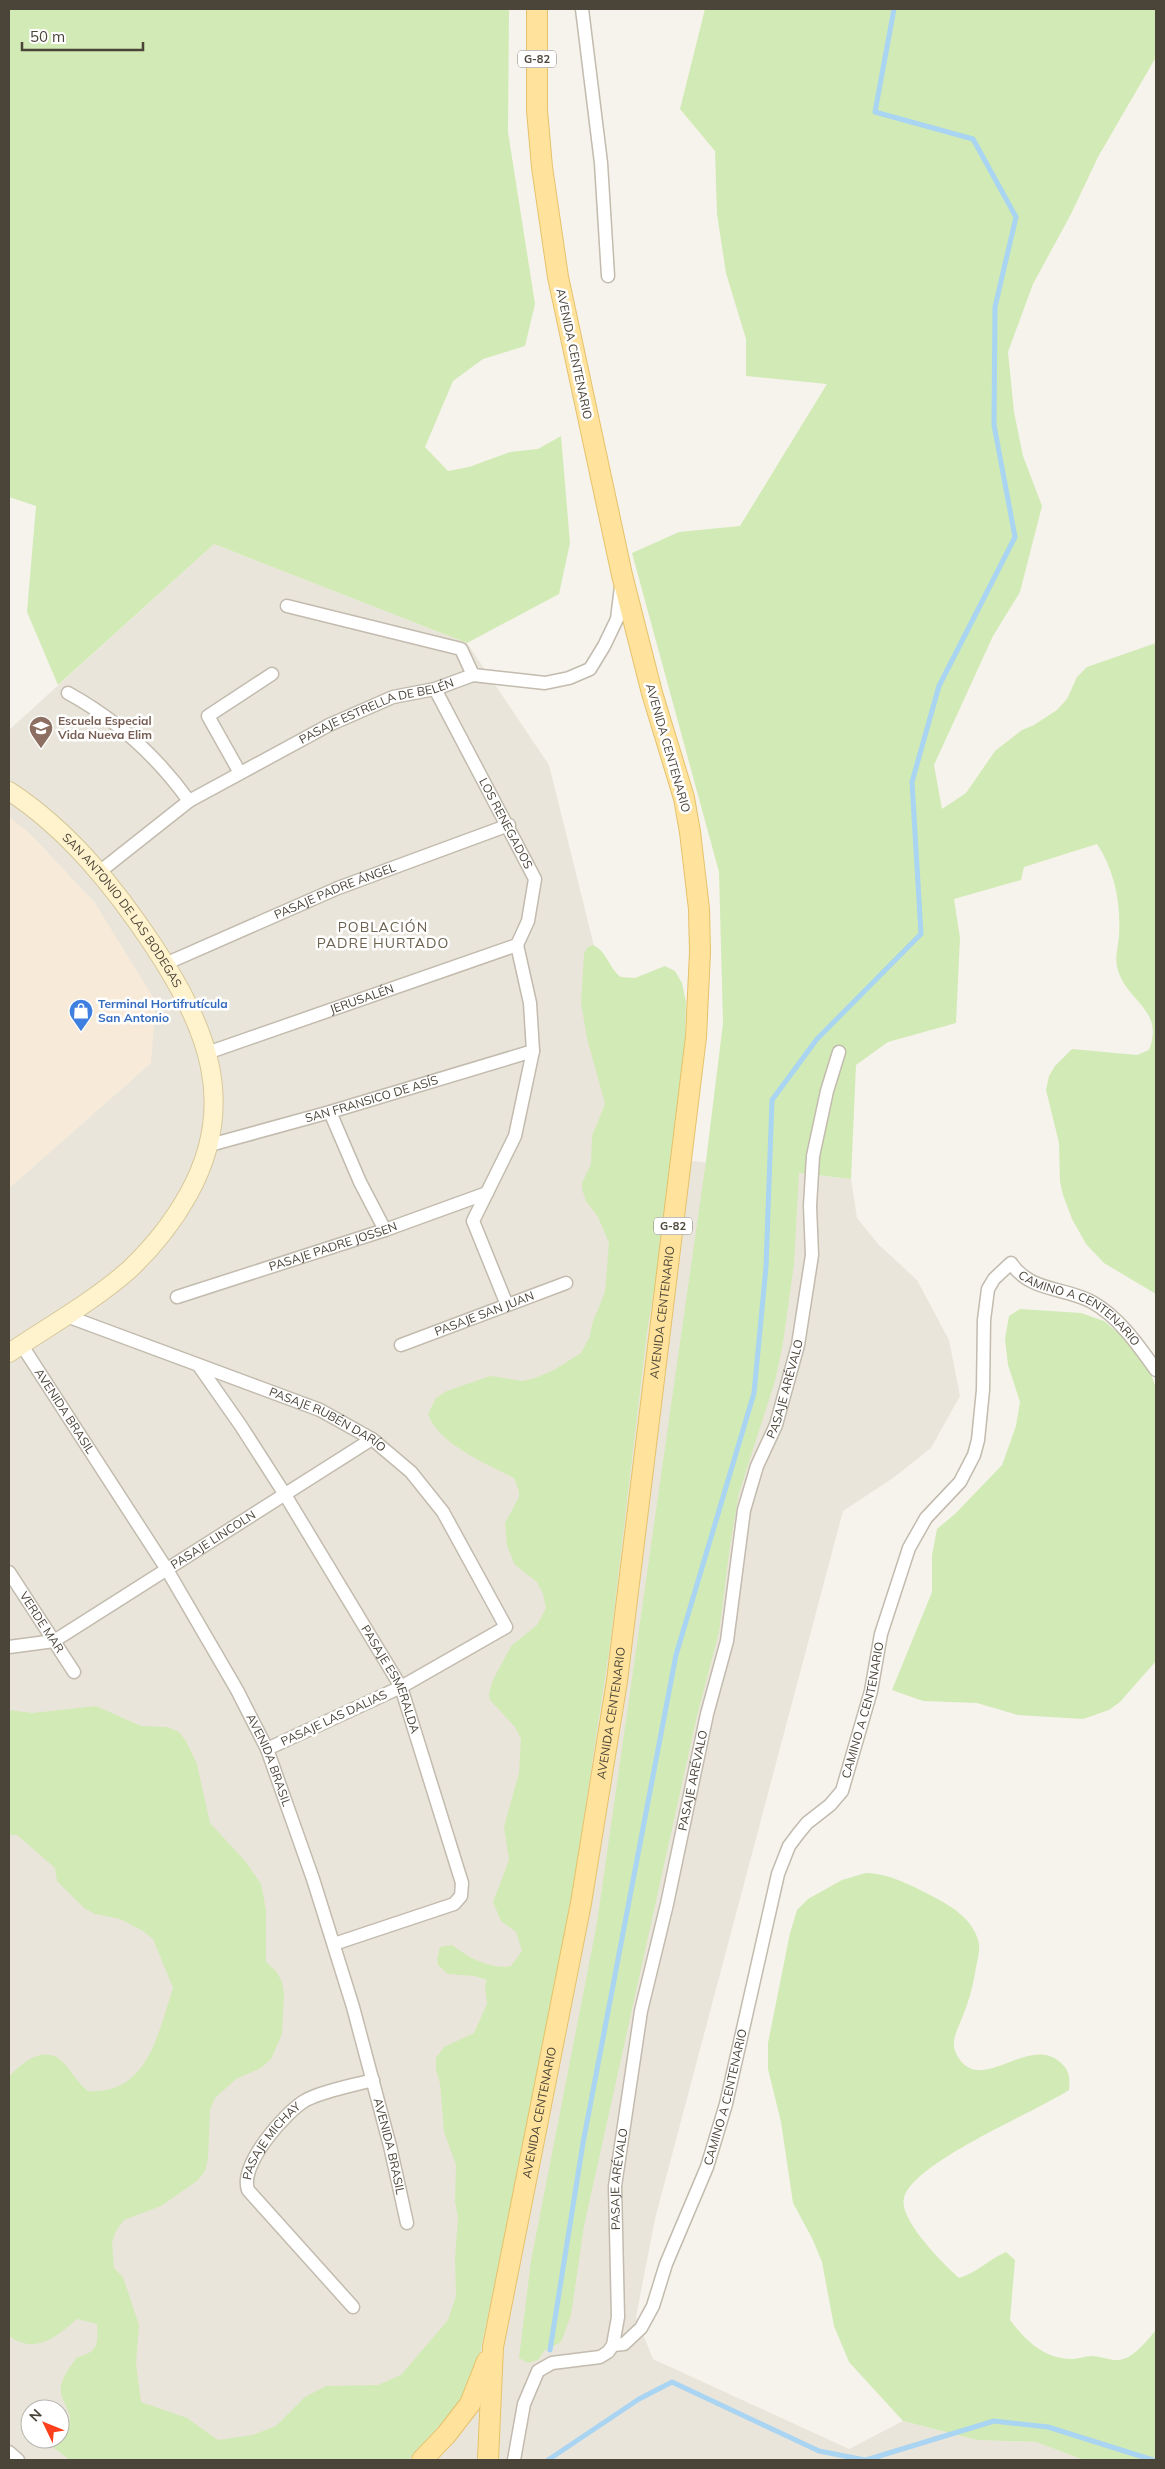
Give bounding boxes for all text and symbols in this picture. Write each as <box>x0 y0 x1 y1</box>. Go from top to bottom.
scale bar <box>22 20 144 52</box>
text: 50 m <box>30 27 65 46</box>
road number: G-82 <box>518 51 556 68</box>
street label: AVENIDA CENTENARIO <box>553 287 596 421</box>
street label: PASAJE ESTRELLA DE BELÉN <box>296 675 456 747</box>
street label: AVENIDA CENTENARIO <box>643 682 694 814</box>
place label: Escuela Especial Vida Nueva Elim <box>57 713 152 742</box>
school or university icon: Escuela Especial Vida Nueva Elim <box>28 715 54 749</box>
street label: LOS RENEGADOS <box>476 775 536 871</box>
street label: SAN ANTONIO DE LAS BODEGAS <box>59 830 185 990</box>
street label: PASAJE PADRE ÁNGEL <box>272 859 398 922</box>
district label: POBLACIÓN PADRE HURTADO <box>317 918 449 952</box>
street label: JERUSALÉN <box>328 980 396 1017</box>
place label: Terminal Hortifrutícula San Antonio <box>98 996 228 1025</box>
shop icon: Terminal Hortifrutícula San Antonio <box>68 998 94 1032</box>
street label: SAN FRANSICO DE ASÍS <box>303 1072 440 1126</box>
street label: PASAJE PADRE JOSSEN <box>267 1218 399 1274</box>
road number: G-82 <box>654 1218 692 1234</box>
street label: AVENIDA CENTENARIO <box>646 1245 677 1380</box>
street label: CAMINO A CENTENARIO <box>1015 1267 1144 1349</box>
street label: PASAJE SAN JUAN <box>432 1288 536 1339</box>
street label: PASAJE ARÉVALO <box>763 1338 806 1441</box>
street label: AVENIDA BRASIL <box>32 1365 98 1457</box>
street label: PASAJE RUBÉN DARÍO <box>267 1384 389 1455</box>
street label: PASAJE LINCOLN <box>168 1507 258 1572</box>
street label: VERDE MAR <box>17 1588 68 1656</box>
street label: PASAJE ESMERALDA <box>358 1622 423 1735</box>
street label: CAMINO A CENTENARIO <box>838 1640 887 1780</box>
street label: AVENIDA CENTENARIO <box>593 1646 628 1780</box>
street label: PASAJE LAS DALIAS <box>278 1686 389 1749</box>
street label: AVENIDA BRASIL <box>243 1711 295 1809</box>
street label: PASAJE ARÉVALO <box>675 1729 710 1832</box>
street label: CAMINO A CENTENARIO <box>700 2027 750 2167</box>
street label: AVENIDA CENTENARIO <box>519 2046 559 2180</box>
street label: AVENIDA BRASIL <box>371 2096 409 2196</box>
street label: PASAJE MICHAY <box>239 2098 304 2181</box>
street label: PASAJE ARÉVALO <box>607 2127 631 2230</box>
north arrow <box>20 2399 70 2449</box>
text: N <box>25 2405 46 2425</box>

